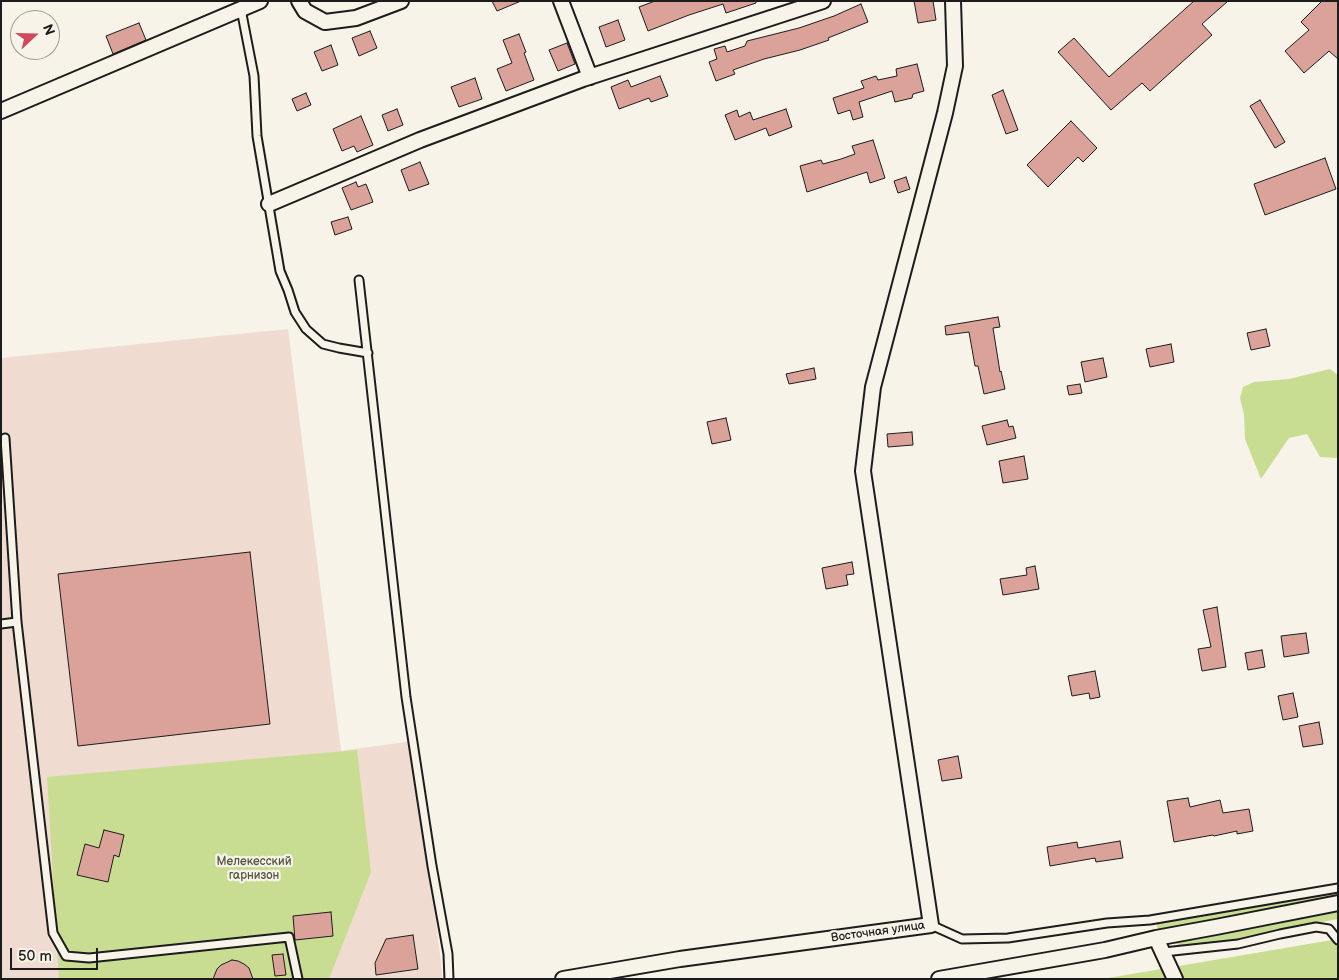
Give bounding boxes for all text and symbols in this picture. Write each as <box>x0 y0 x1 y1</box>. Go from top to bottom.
north arrow <box>10 10 60 60</box>
text: N <box>39 22 58 38</box>
park label: Мелекесский гарнизон <box>217 855 291 883</box>
street label: Восточная улица <box>830 918 926 946</box>
scale bar <box>12 938 100 970</box>
text: 50 m <box>18 947 52 966</box>

